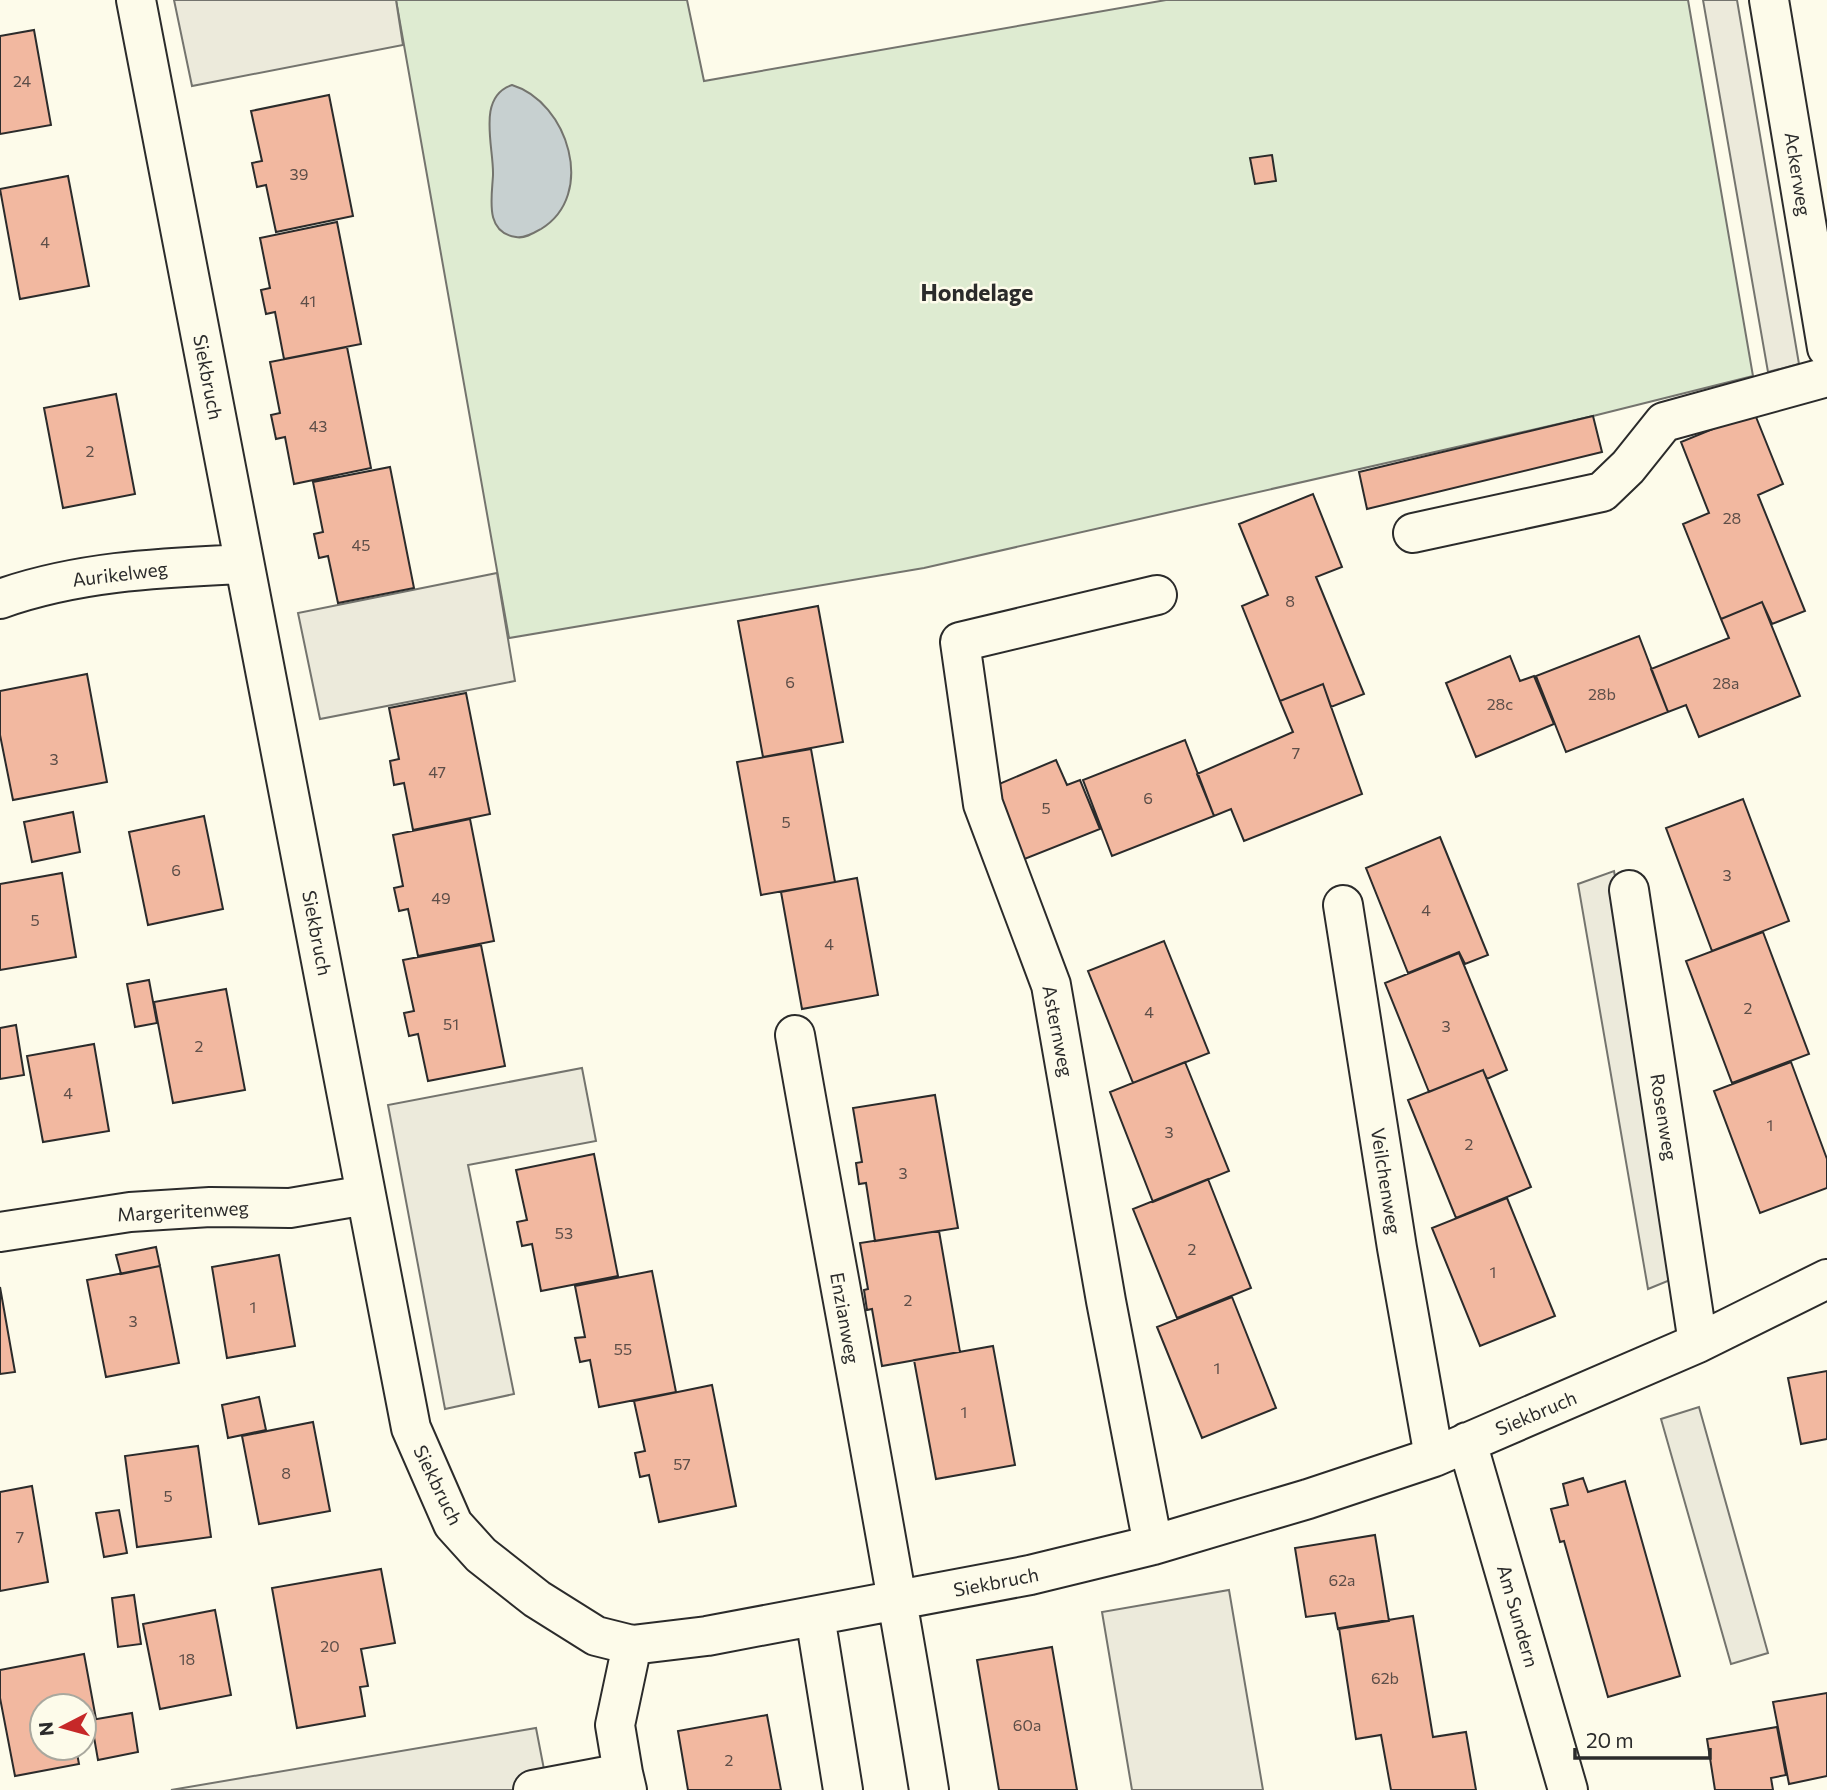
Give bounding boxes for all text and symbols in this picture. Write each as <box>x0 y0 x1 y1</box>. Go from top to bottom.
house number: 24 <box>13 71 31 90</box>
street label: Ackerweg <box>1781 130 1816 218</box>
house number: 39 <box>290 164 308 183</box>
house number: 4 <box>40 232 50 251</box>
district label: Hondelage <box>921 278 1033 306</box>
house number: 41 <box>300 291 316 310</box>
street label: Siekbruch <box>189 332 228 421</box>
house number: 43 <box>309 416 327 435</box>
house number: 2 <box>86 441 95 460</box>
house number: 28 <box>1723 508 1741 527</box>
house number: 45 <box>352 535 370 554</box>
street label: Aurikelweg <box>71 556 169 591</box>
house number: 8 <box>1285 591 1295 610</box>
house number: 6 <box>785 672 795 691</box>
house number: 28a <box>1713 673 1739 692</box>
house number: 28b <box>1588 684 1616 703</box>
house number: 28c <box>1487 694 1513 713</box>
house number: 7 <box>1292 743 1300 762</box>
house number: 3 <box>49 749 59 768</box>
house number: 47 <box>428 762 446 781</box>
house number: 6 <box>1143 788 1153 807</box>
house number: 5 <box>1041 798 1051 817</box>
house number: 5 <box>781 812 791 831</box>
house number: 6 <box>171 860 181 879</box>
house number: 3 <box>1722 865 1732 884</box>
street label: Siekbruch <box>298 888 337 977</box>
house number: 49 <box>431 888 451 907</box>
house number: 4 <box>1421 900 1431 919</box>
house number: 5 <box>30 910 40 929</box>
house number: 4 <box>824 934 834 953</box>
street label: Asternweg <box>1038 983 1079 1079</box>
house number: 2 <box>1744 998 1753 1017</box>
house number: 4 <box>1144 1002 1154 1021</box>
house number: 51 <box>443 1014 459 1033</box>
house number: 3 <box>1441 1016 1451 1035</box>
house number: 2 <box>195 1036 204 1055</box>
street label: Rosenweg <box>1646 1072 1683 1162</box>
house number: 4 <box>63 1083 73 1102</box>
house number: 1 <box>1767 1115 1773 1134</box>
house number: 3 <box>1164 1122 1174 1141</box>
street label: Veilchenweg <box>1367 1126 1406 1236</box>
house number: 2 <box>1465 1134 1474 1153</box>
house number: 3 <box>898 1163 908 1182</box>
street label: Margeritenweg <box>117 1196 249 1225</box>
house number: 53 <box>555 1223 573 1242</box>
house number: 2 <box>1188 1239 1197 1258</box>
house number: 1 <box>1490 1262 1496 1281</box>
street label: Enzianweg <box>826 1270 865 1365</box>
house number: 2 <box>904 1290 913 1309</box>
house number: 1 <box>250 1297 256 1316</box>
house number: 3 <box>128 1311 138 1330</box>
house number: 55 <box>614 1339 632 1358</box>
house number: 1 <box>1214 1358 1220 1377</box>
street label: Siekbruch <box>1492 1385 1580 1440</box>
house number: 1 <box>961 1402 967 1421</box>
street label: Siekbruch <box>409 1441 468 1529</box>
house number: 57 <box>673 1454 691 1473</box>
house number: 8 <box>281 1463 291 1482</box>
house number: 5 <box>163 1486 173 1505</box>
house number: 7 <box>16 1527 24 1546</box>
street label: Siekbruch <box>951 1562 1040 1601</box>
street label: Am Sundern <box>1493 1562 1544 1670</box>
house number: 62a <box>1329 1570 1355 1589</box>
house number: 20 <box>320 1636 340 1655</box>
house number: 18 <box>179 1649 195 1668</box>
house number: 62b <box>1371 1668 1399 1687</box>
north arrow <box>28 1692 98 1762</box>
house number: 60a <box>1013 1715 1041 1734</box>
scale bar <box>1575 1716 1710 1760</box>
text: N <box>33 1721 58 1737</box>
text: 20 m <box>1586 1727 1634 1752</box>
house number: 2 <box>725 1750 734 1769</box>

